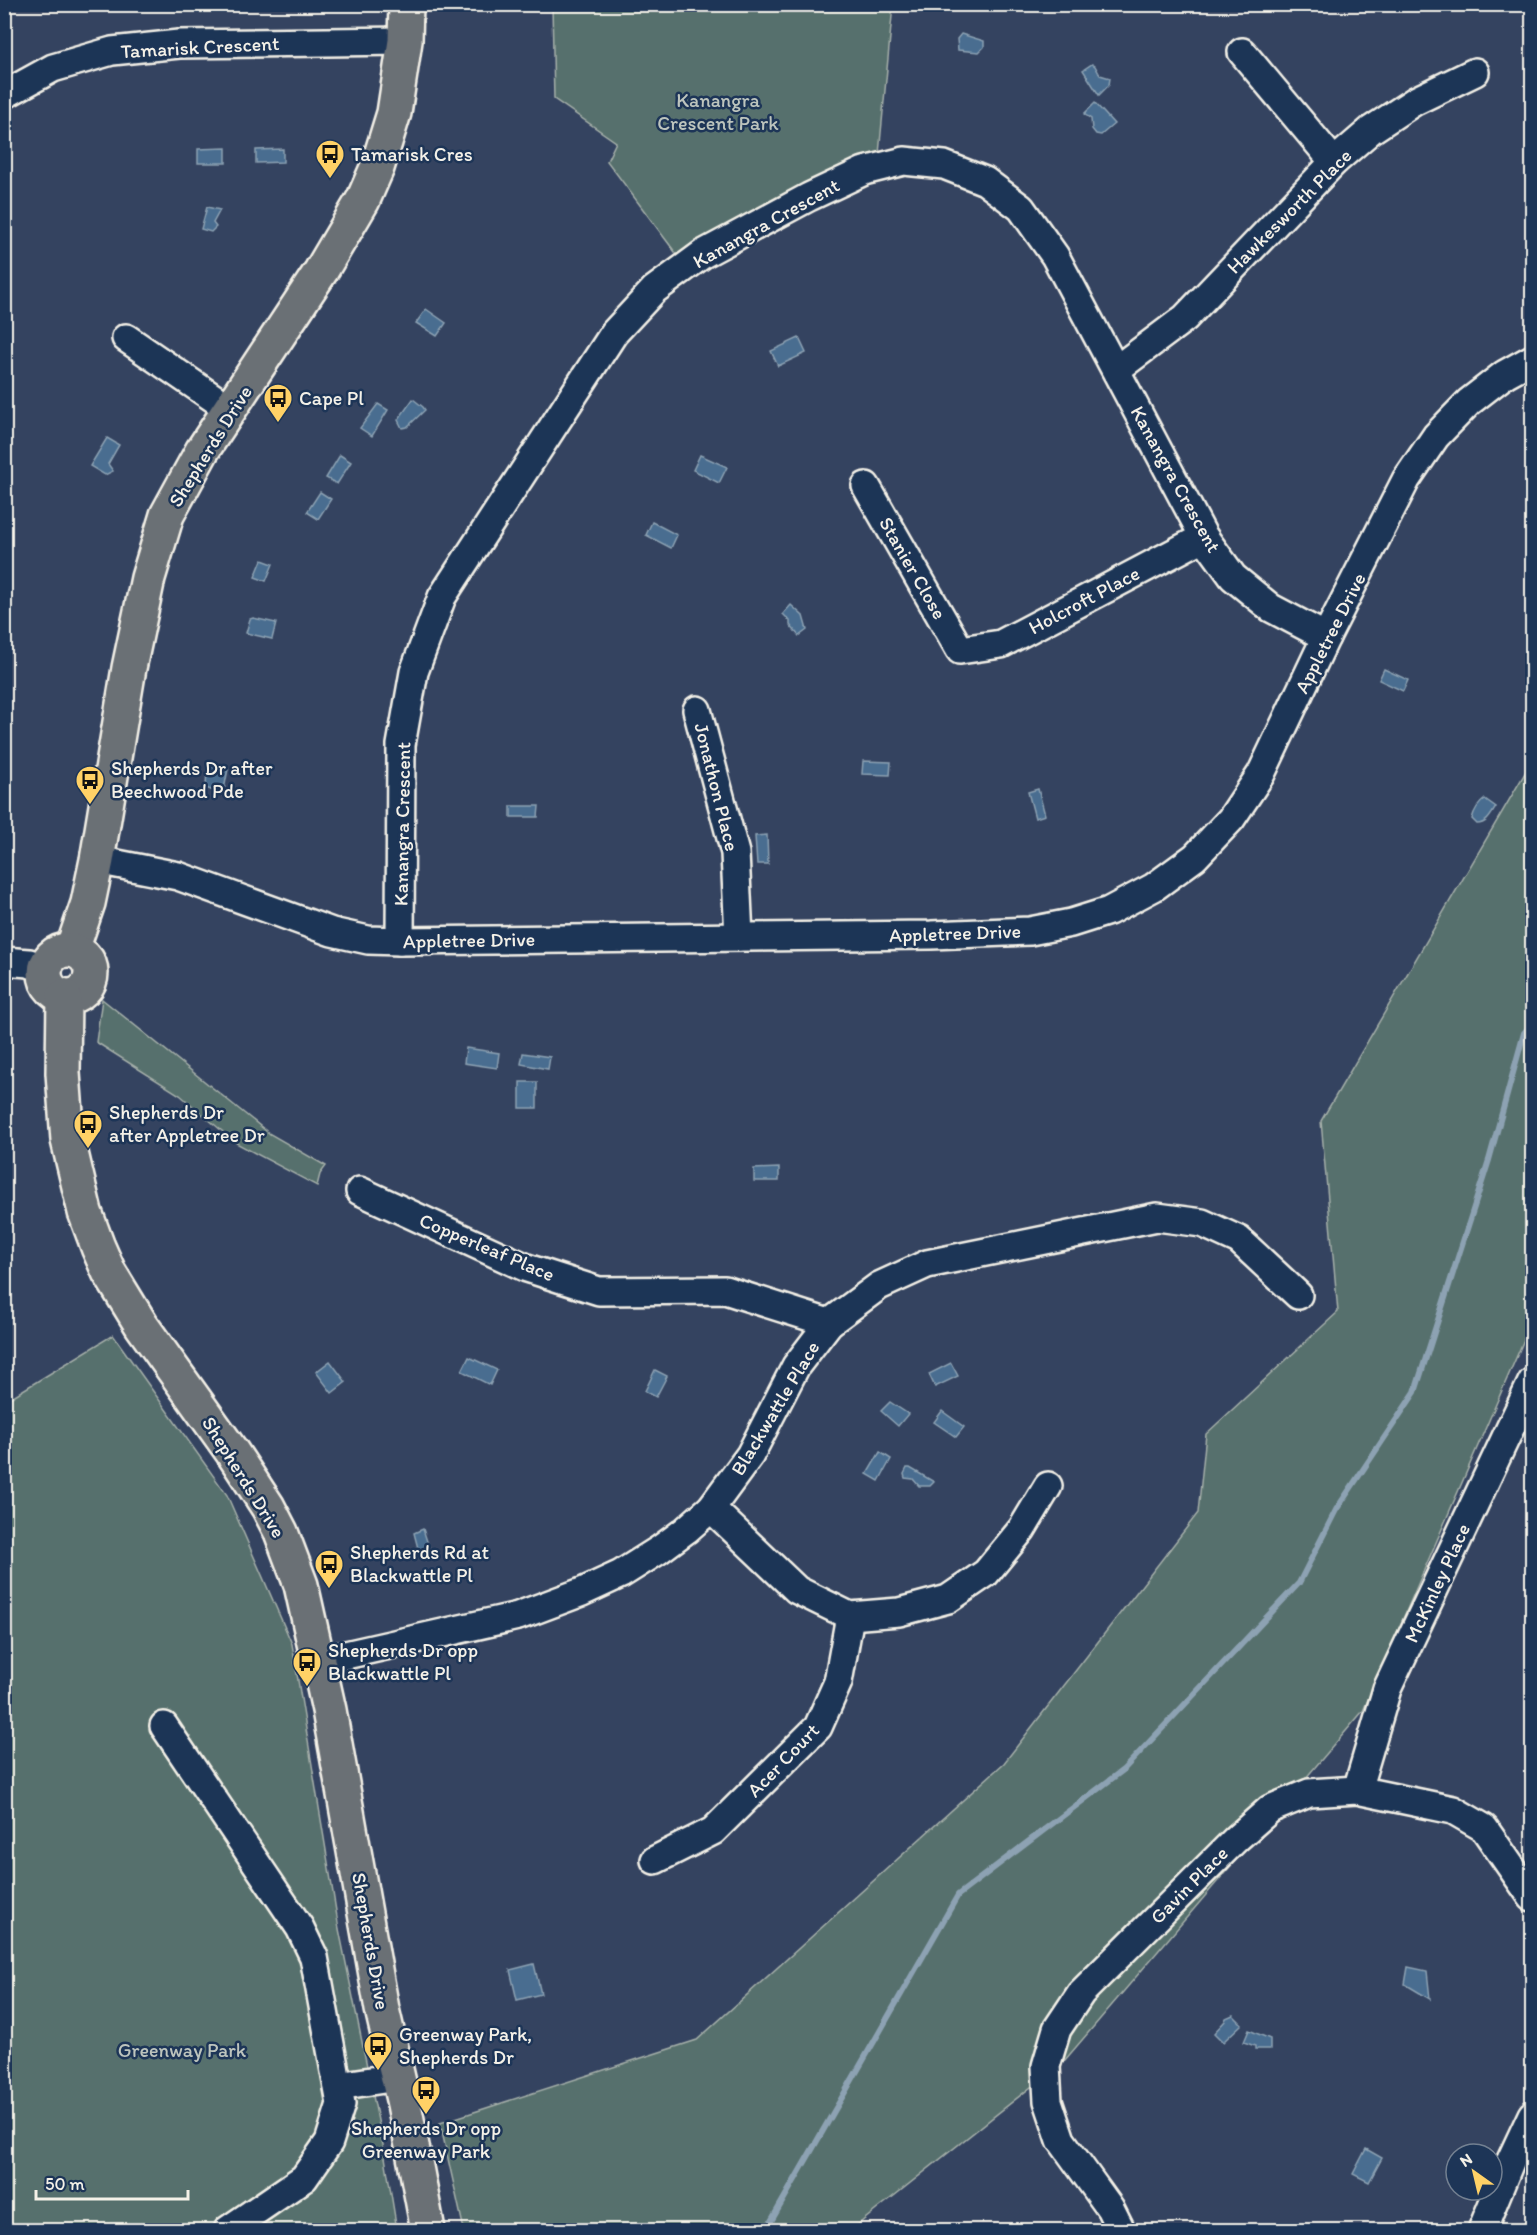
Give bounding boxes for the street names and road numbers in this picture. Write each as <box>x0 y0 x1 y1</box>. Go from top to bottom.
street label: Tamarisk Crescent <box>120 31 280 63</box>
street label: Hawkesworth Place <box>1221 143 1357 279</box>
street label: Kanangra Crescent <box>688 173 844 273</box>
street label: Shepherds Drive <box>163 381 257 511</box>
street label: Kanangra Crescent <box>1126 401 1226 557</box>
street label: Stanier Close <box>874 513 952 623</box>
street label: Holcroft Place <box>1024 561 1144 639</box>
street label: Appletree Drive <box>1289 569 1371 697</box>
street label: Jonathon Place <box>689 720 745 854</box>
street label: Kanangra Crescent <box>389 742 415 906</box>
street label: Appletree Drive <box>889 919 1021 947</box>
street label: Appletree Drive <box>403 927 535 953</box>
street label: Copperleaf Place <box>416 1208 558 1286</box>
street label: Blackwattle Place <box>725 1337 825 1479</box>
street label: Shepherds Drive <box>197 1412 291 1542</box>
street label: McKinley Place <box>1399 1520 1475 1646</box>
street label: Acer Court <box>742 1718 824 1802</box>
street label: Gavin Place <box>1145 1841 1233 1929</box>
street label: Shepherds Drive <box>347 1871 395 2011</box>

